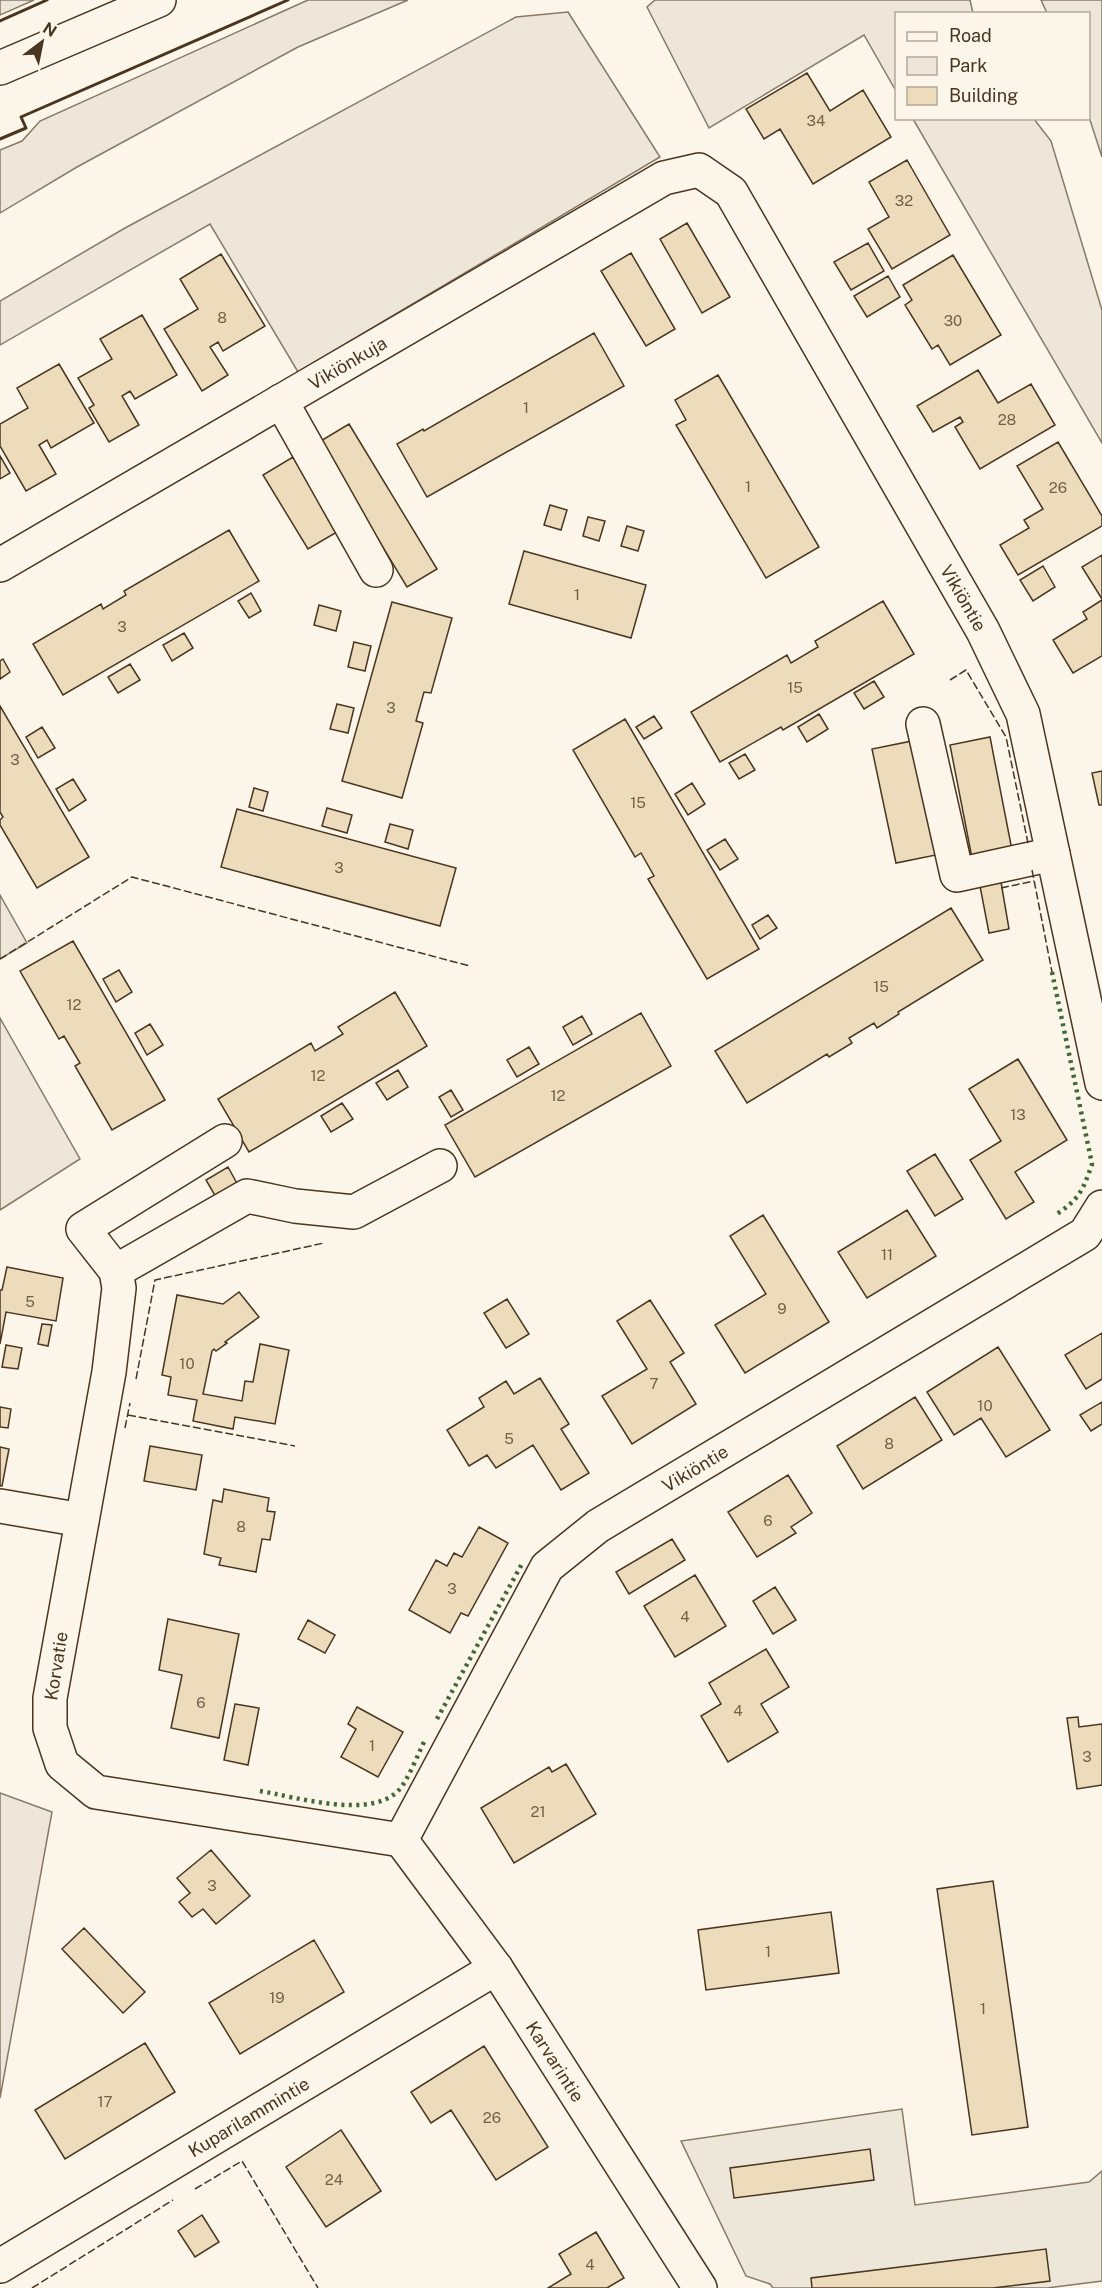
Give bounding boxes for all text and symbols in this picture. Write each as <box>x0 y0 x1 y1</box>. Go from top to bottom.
north arrow <box>12 12 72 72</box>
legend <box>895 12 1090 120</box>
text: N <box>39 18 60 41</box>
text: Road <box>949 25 992 46</box>
text: Park <box>949 55 987 76</box>
text: Building <box>949 85 1018 106</box>
house number: 34 <box>807 112 825 129</box>
house number: 32 <box>895 192 913 209</box>
house number: 8 <box>217 309 227 326</box>
house number: 30 <box>944 312 962 329</box>
street label: Vikiönkuja <box>304 332 390 394</box>
house number: 1 <box>523 399 529 416</box>
house number: 28 <box>998 411 1016 428</box>
house number: 1 <box>745 478 751 495</box>
house number: 26 <box>1049 479 1067 496</box>
street label: Vikiöntie <box>937 561 991 635</box>
house number: 1 <box>574 586 580 603</box>
house number: 3 <box>117 618 127 635</box>
house number: 15 <box>787 679 803 696</box>
house number: 3 <box>386 699 396 716</box>
house number: 3 <box>10 751 20 768</box>
house number: 15 <box>630 794 646 811</box>
house number: 3 <box>334 859 344 876</box>
house number: 15 <box>873 978 889 995</box>
house number: 12 <box>66 996 82 1013</box>
house number: 12 <box>310 1067 326 1084</box>
house number: 12 <box>550 1087 566 1104</box>
house number: 13 <box>1010 1106 1026 1123</box>
house number: 11 <box>881 1246 893 1263</box>
house number: 5 <box>25 1293 35 1310</box>
house number: 9 <box>777 1300 787 1317</box>
house number: 10 <box>179 1355 195 1372</box>
house number: 7 <box>649 1375 659 1392</box>
house number: 10 <box>977 1397 993 1414</box>
house number: 5 <box>504 1430 514 1447</box>
house number: 8 <box>884 1435 894 1452</box>
street label: Vikiöntie <box>658 1440 732 1496</box>
house number: 6 <box>763 1512 773 1529</box>
house number: 8 <box>236 1518 246 1535</box>
house number: 3 <box>447 1580 457 1597</box>
house number: 4 <box>680 1608 690 1625</box>
street label: Korvatie <box>40 1630 72 1702</box>
house number: 6 <box>196 1694 206 1711</box>
house number: 4 <box>733 1702 743 1719</box>
house number: 1 <box>369 1737 375 1754</box>
house number: 3 <box>1082 1748 1092 1765</box>
house number: 21 <box>530 1803 546 1820</box>
house number: 3 <box>207 1877 217 1894</box>
house number: 1 <box>765 1943 771 1960</box>
house number: 19 <box>269 1989 285 2006</box>
house number: 1 <box>980 2000 986 2017</box>
street label: Karvarintie <box>522 2017 589 2105</box>
street label: Kuparilammintie <box>184 2072 313 2161</box>
house number: 17 <box>97 2093 113 2110</box>
house number: 26 <box>483 2109 501 2126</box>
house number: 24 <box>325 2171 343 2188</box>
house number: 4 <box>585 2256 595 2273</box>

